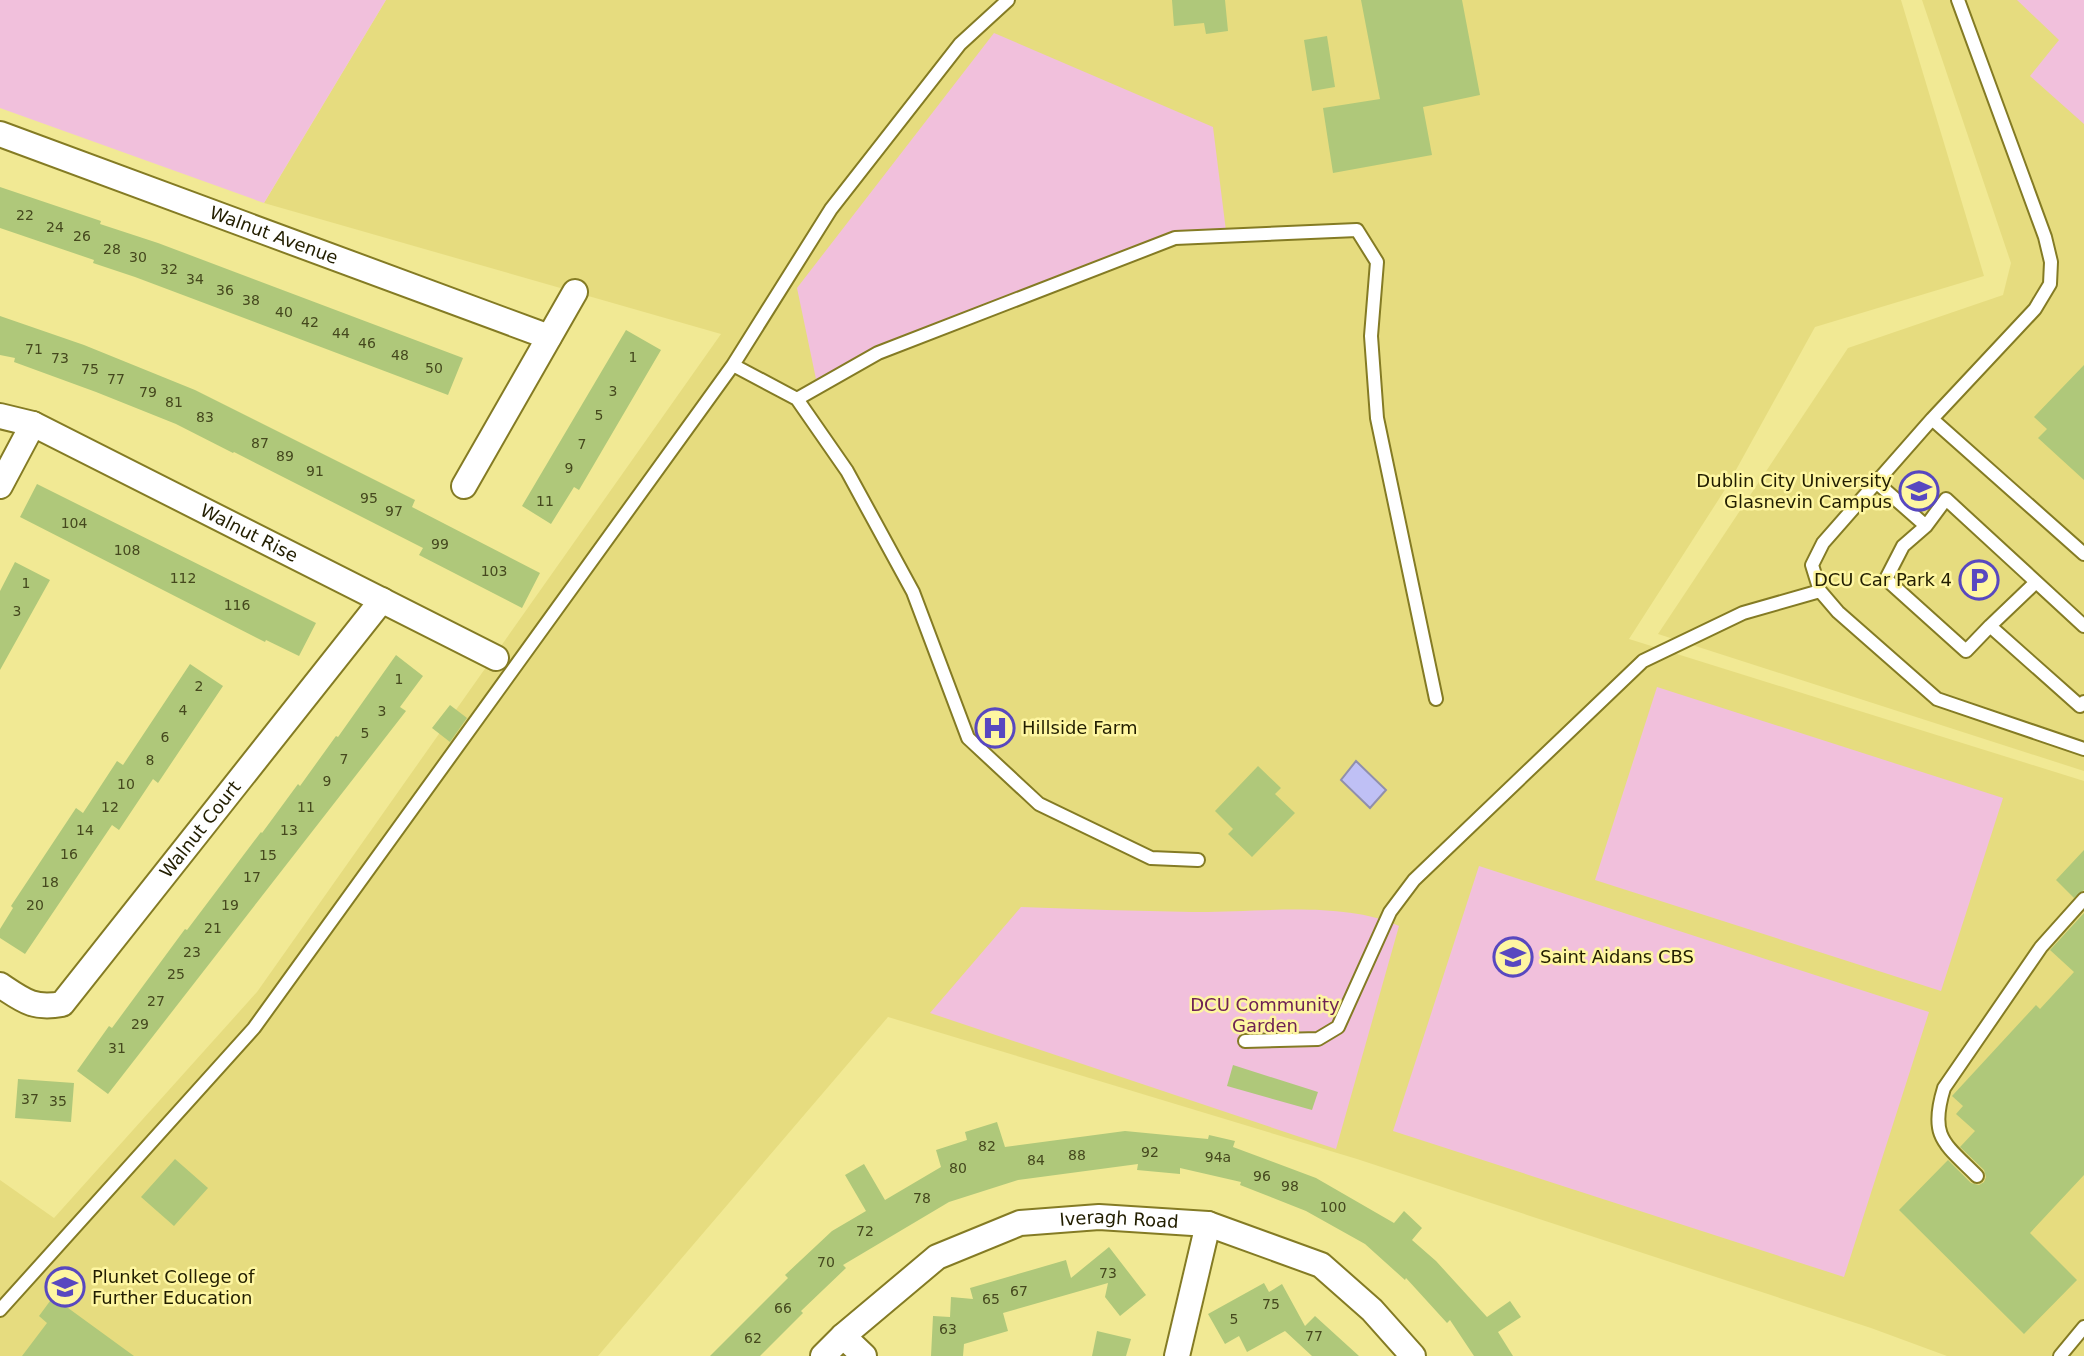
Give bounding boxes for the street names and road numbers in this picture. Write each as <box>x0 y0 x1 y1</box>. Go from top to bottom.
street label: Walnut Avenue <box>207 201 341 268</box>
street label: Walnut Rise <box>197 499 301 566</box>
street label: Walnut Court <box>155 776 245 882</box>
street label: Iveragh Road <box>1059 1206 1179 1232</box>

